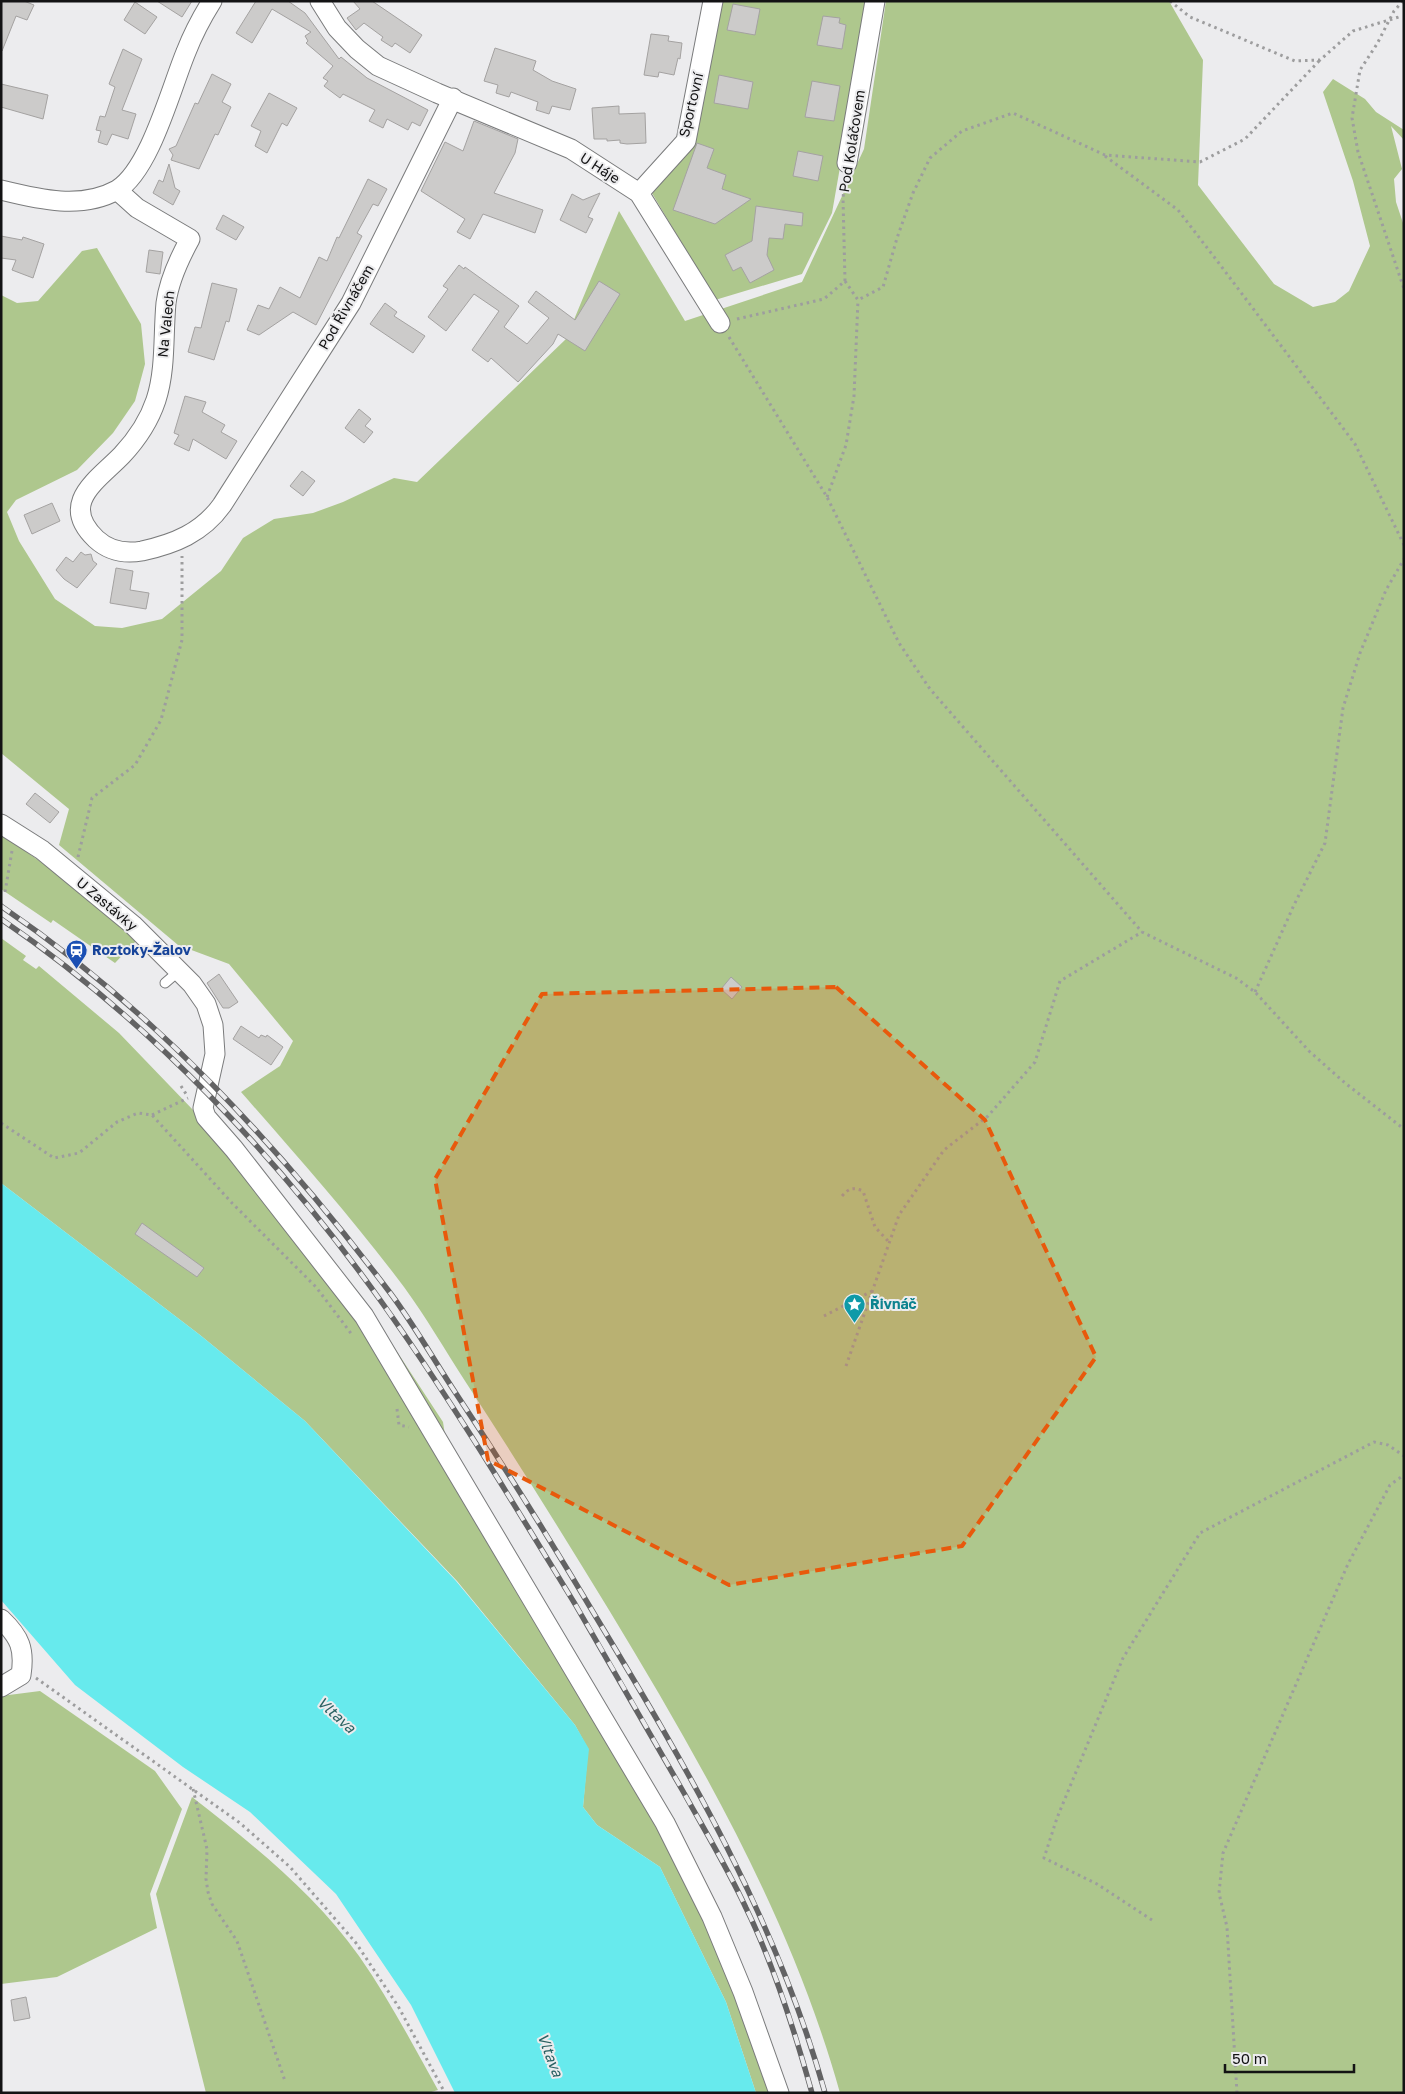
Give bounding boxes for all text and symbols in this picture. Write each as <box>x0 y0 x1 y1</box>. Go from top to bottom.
street label: Sportovní <box>675 70 706 139</box>
street label: Pod Koláčovem <box>835 88 868 193</box>
street label: U Háje <box>577 148 623 187</box>
street label: Pod Řivnáčem <box>314 261 377 352</box>
street label: Na Valech <box>154 290 177 358</box>
street label: U Zastávky <box>73 873 141 934</box>
station icon: Roztoky-Žalov <box>64 938 88 969</box>
place label: Roztoky-Žalov <box>92 941 192 958</box>
place icon: Řivnáč <box>842 1292 866 1323</box>
place label: Řivnáč <box>870 1295 917 1312</box>
water label: Vltava <box>314 1692 360 1736</box>
water label: Vltava <box>534 2030 568 2079</box>
scale bar <box>1225 2042 1354 2074</box>
text: 50 m <box>1232 2049 1267 2067</box>

